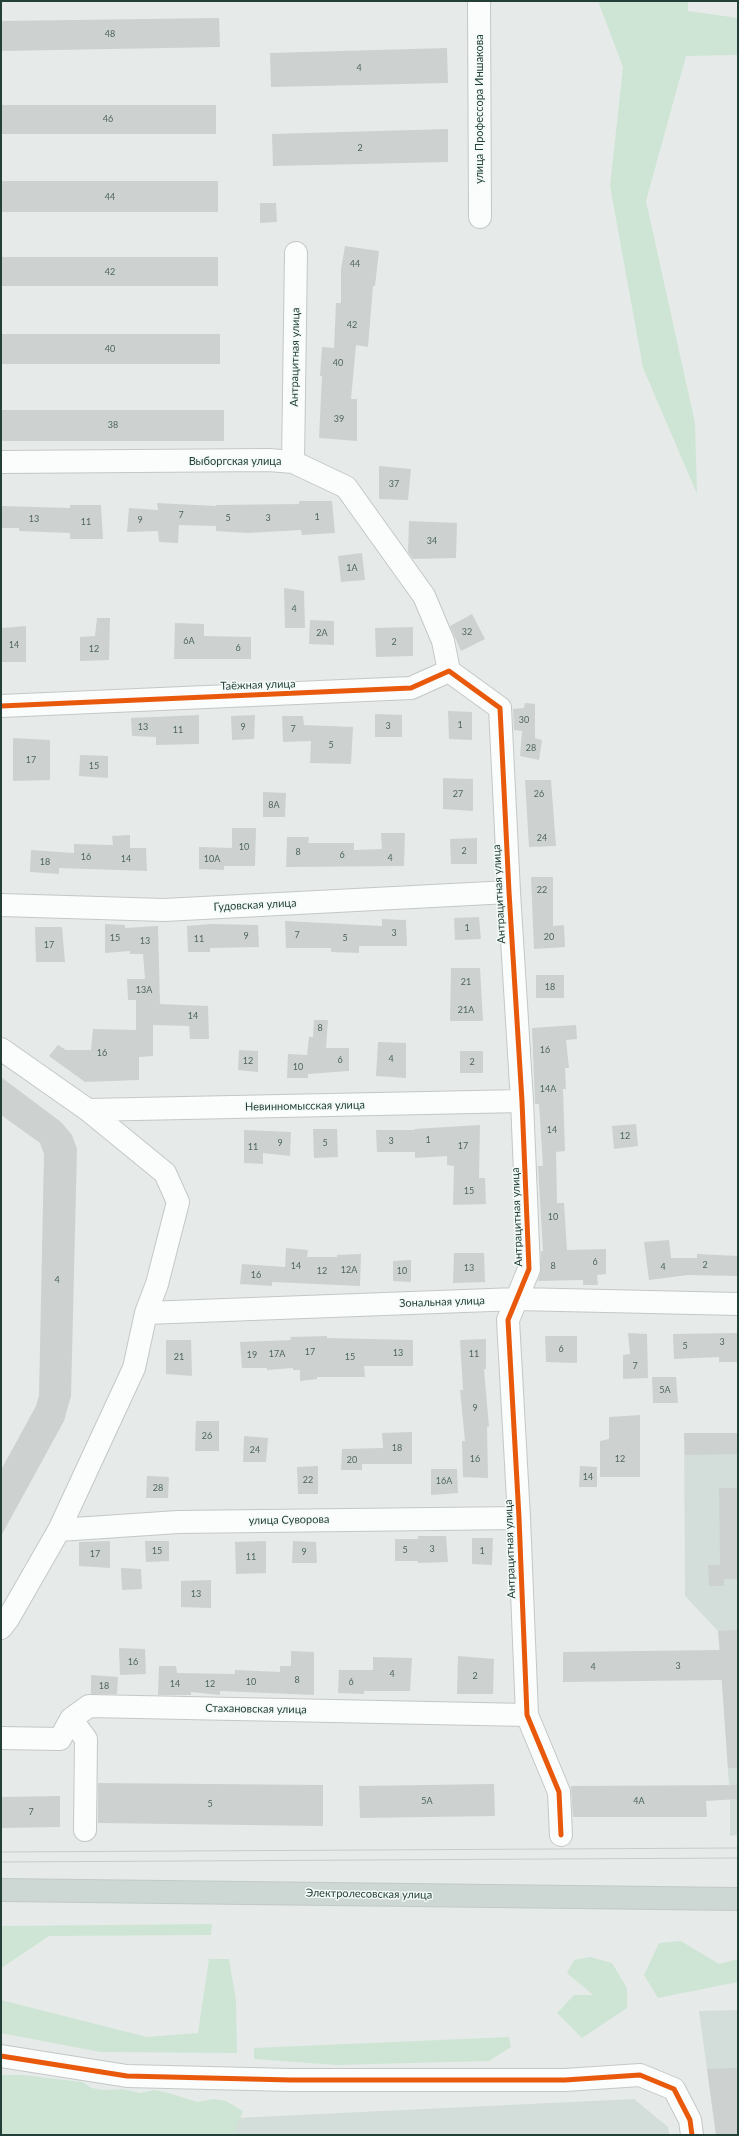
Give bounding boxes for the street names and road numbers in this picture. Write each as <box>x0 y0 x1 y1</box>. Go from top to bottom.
street label: улица Профессора Иншакова <box>472 34 486 184</box>
street label: Антрацитная улица <box>288 307 302 407</box>
street label: Выборгская улица <box>189 454 281 468</box>
street label: Таёжная улица <box>220 677 296 693</box>
street label: Антрацитная улица <box>490 844 508 944</box>
street label: Гудовская улица <box>213 896 297 914</box>
street label: Невинномысская улица <box>245 1098 365 1114</box>
street label: Антрацитная улица <box>509 1167 525 1267</box>
street label: Зональная улица <box>399 1294 485 1310</box>
street label: Антрацитная улица <box>502 1499 518 1599</box>
street label: улица Суворова <box>249 1513 329 1527</box>
street label: Стахановская улица <box>205 1702 307 1716</box>
street label: Электролесовская улица <box>306 1886 432 1902</box>

